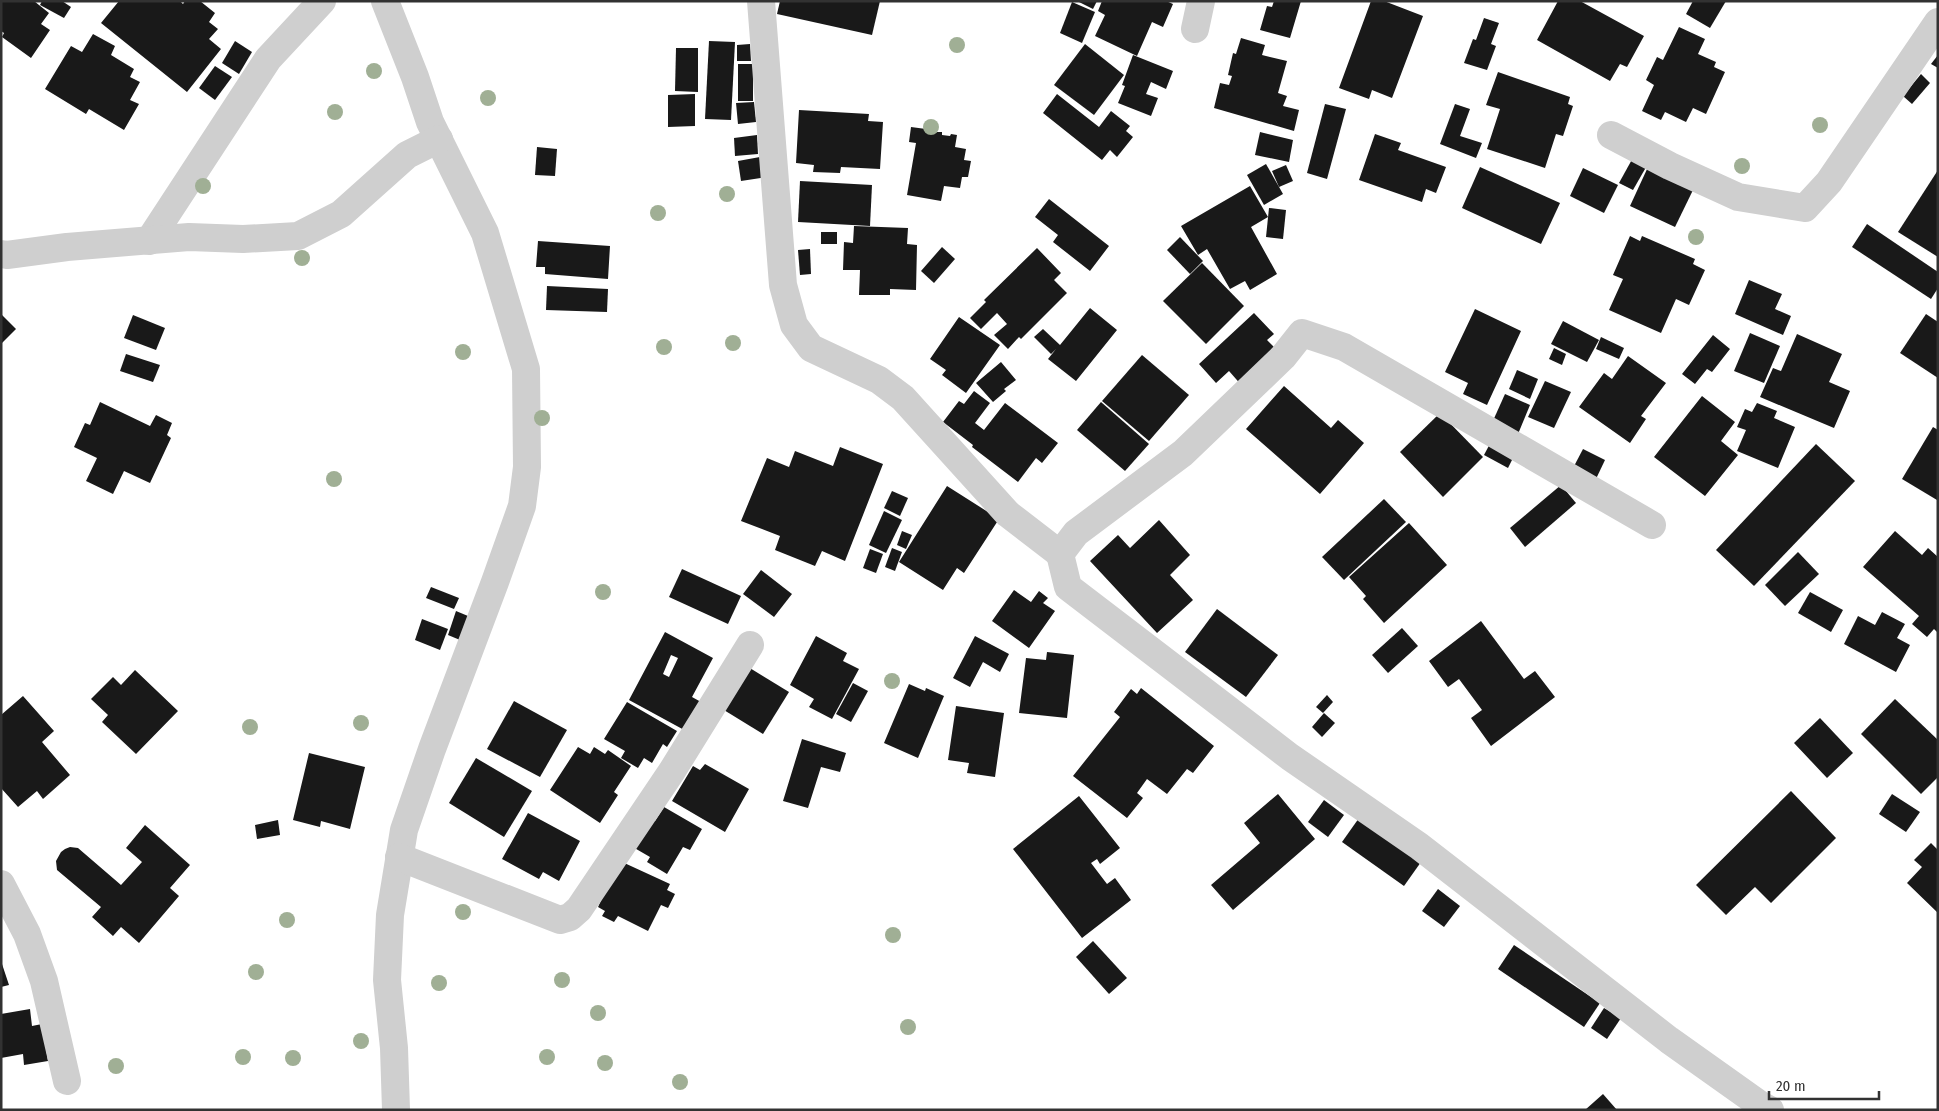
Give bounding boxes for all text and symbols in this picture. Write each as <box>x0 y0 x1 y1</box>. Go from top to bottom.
scale bar <box>1769 1068 1879 1100</box>
text: 20 m <box>1776 1077 1806 1095</box>

